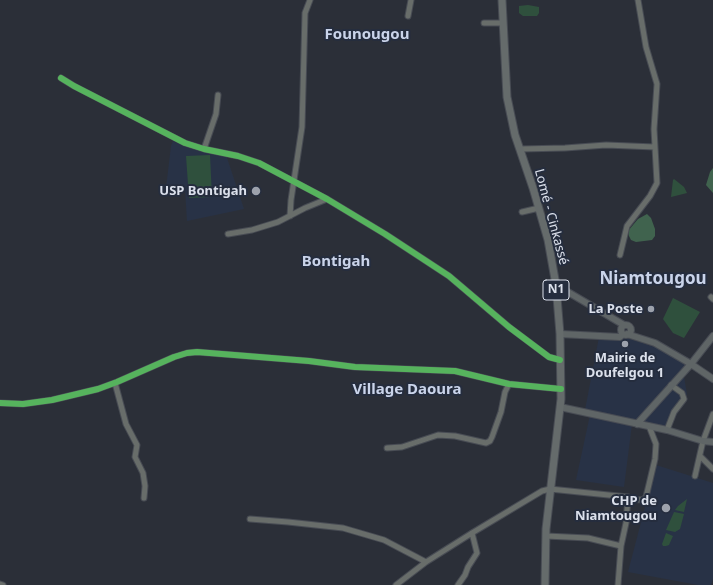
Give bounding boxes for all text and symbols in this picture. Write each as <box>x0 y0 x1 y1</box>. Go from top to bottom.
district label: Founougou <box>325 26 409 44</box>
street label: Lomé - Cinkassé <box>531 167 571 267</box>
place label: USP Bontigah <box>159 183 247 199</box>
marker: USP Bontigah <box>250 185 262 197</box>
district label: Bontigah <box>302 253 370 271</box>
district label: Niamtougou <box>599 269 707 289</box>
road number: N1 <box>543 280 569 300</box>
place label: La Poste <box>588 301 643 317</box>
marker: La Poste <box>646 304 656 314</box>
marker: Mairie de Doufelgou 1 <box>620 339 630 349</box>
place label: Mairie de Doufelgou 1 <box>586 350 664 381</box>
district label: Village Daoura <box>353 381 461 399</box>
place label: CHP de Niamtougou <box>575 493 657 524</box>
marker: CHP de Niamtougou <box>660 502 672 514</box>

